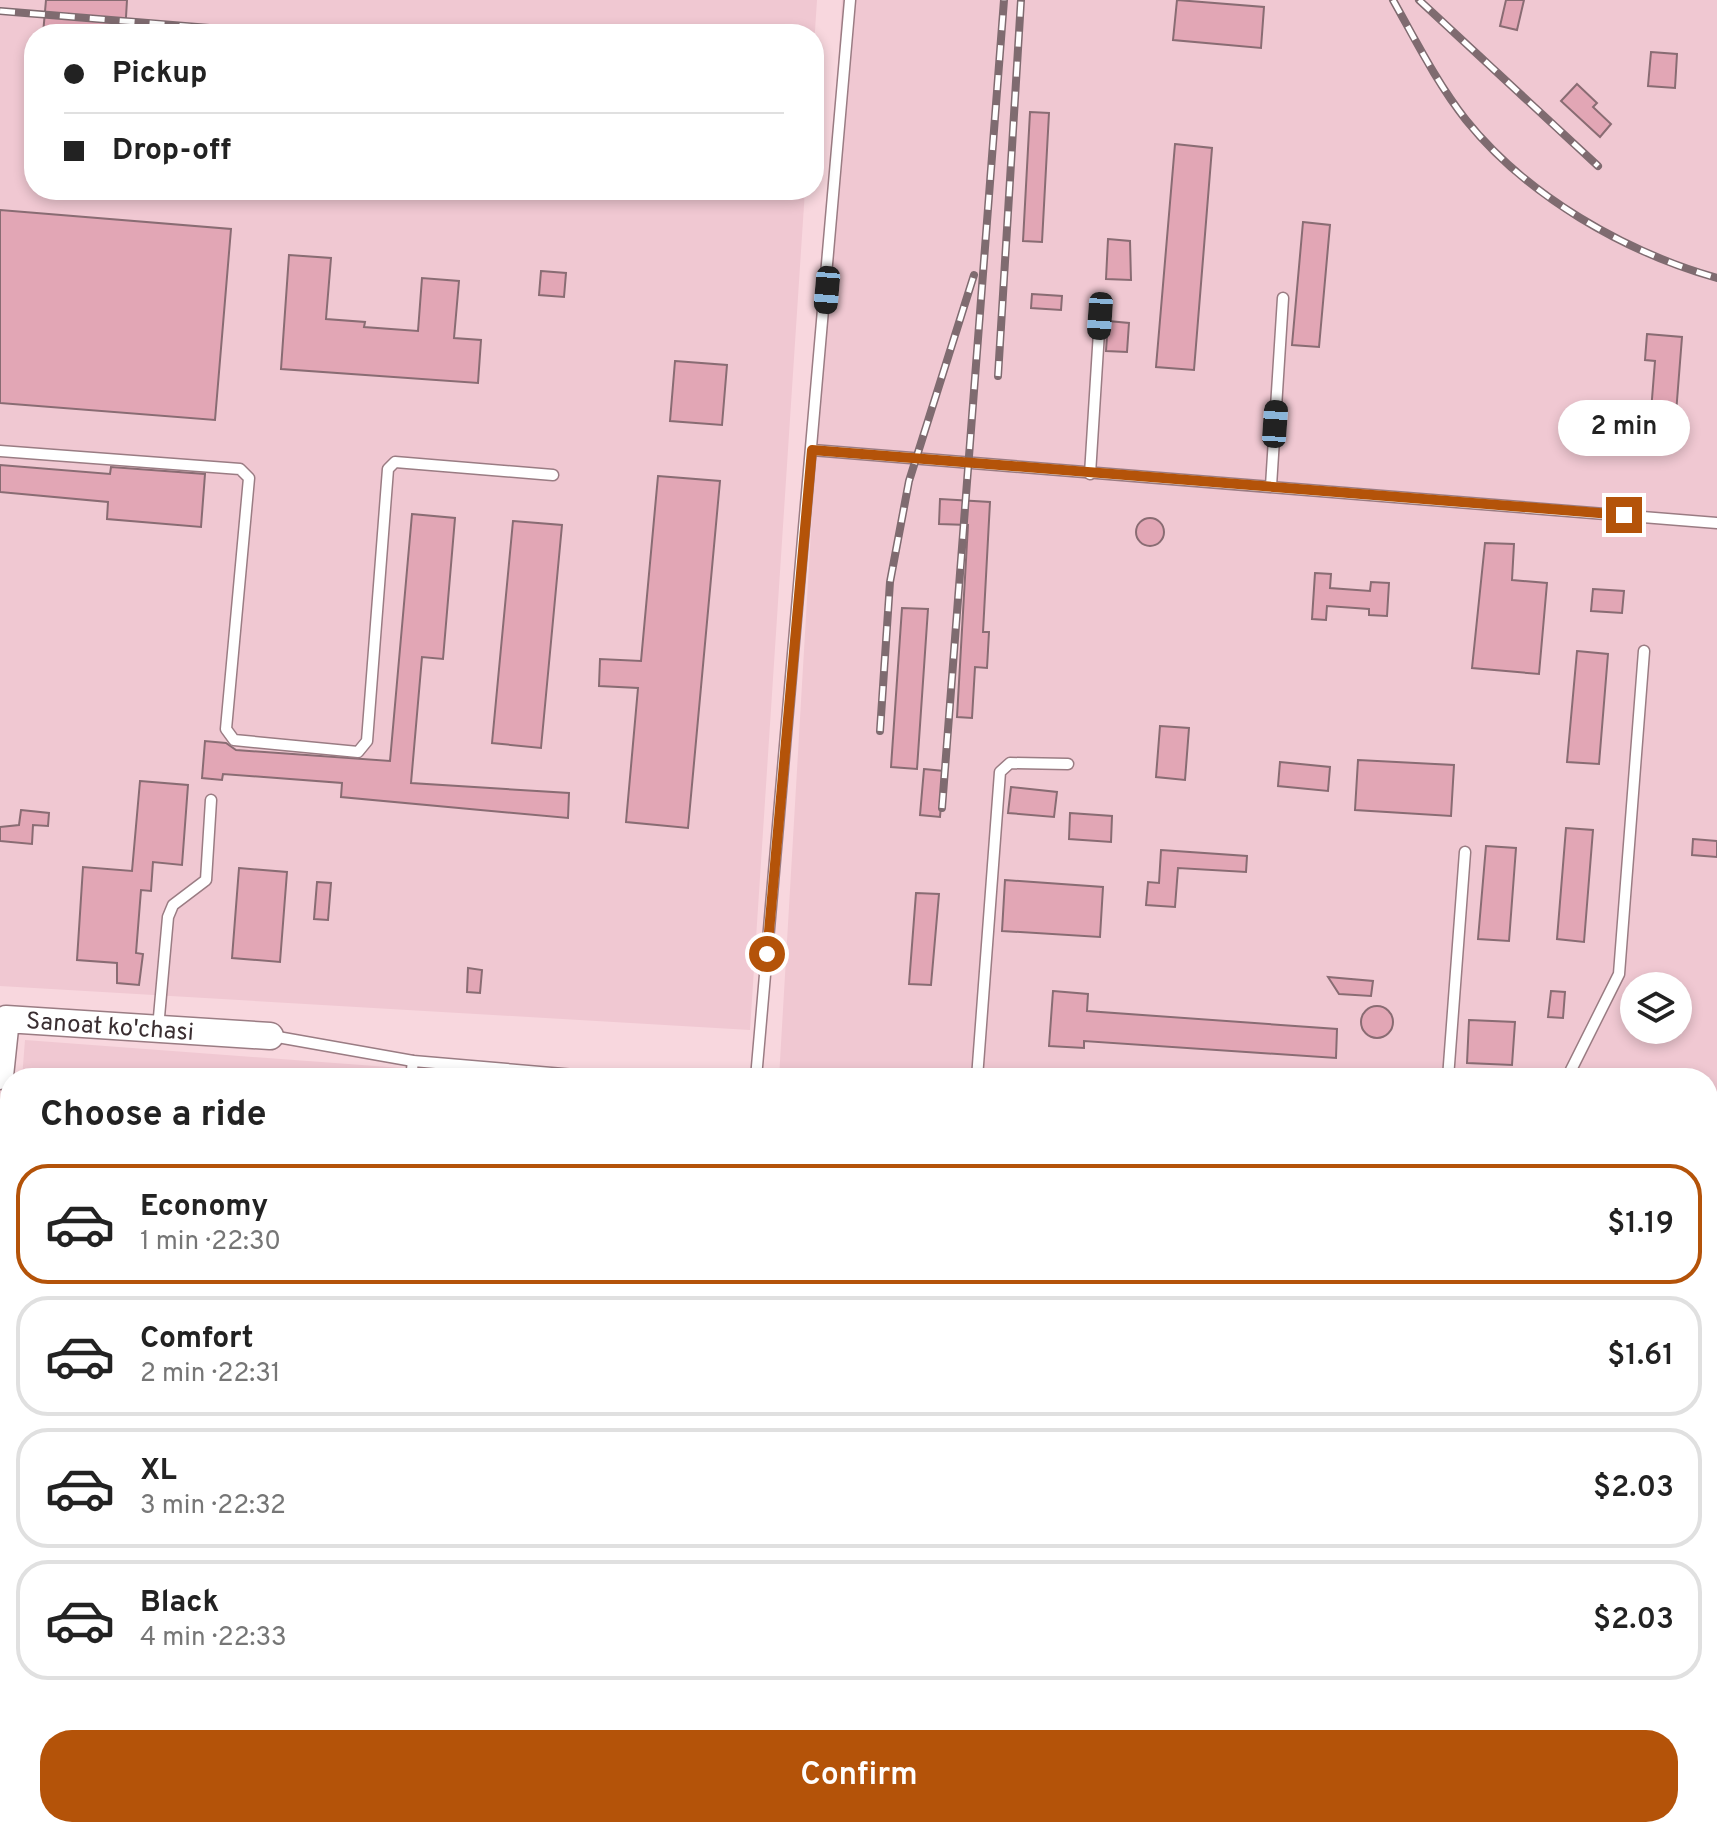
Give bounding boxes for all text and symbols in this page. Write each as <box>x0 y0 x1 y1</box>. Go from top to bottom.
text: Pickup <box>112 56 207 93</box>
text: Drop-off <box>112 133 231 170</box>
car <box>813 265 841 315</box>
car <box>1086 291 1114 341</box>
car <box>1261 399 1289 449</box>
callout: 2 min <box>1558 399 1690 455</box>
text: 2 min <box>1590 411 1658 444</box>
route end <box>1606 497 1642 533</box>
route start <box>749 936 785 972</box>
map controls <box>1620 972 1692 1044</box>
button: layers <box>1620 972 1692 1044</box>
street label: Sanoat ko'chasi <box>25 1007 195 1049</box>
text: Choose a ride <box>40 1093 266 1139</box>
icon: car <box>44 1188 116 1260</box>
text: Economy <box>140 1189 268 1226</box>
text: $1.19 <box>1607 1206 1674 1243</box>
text: 1 min · 22:30 <box>140 1226 281 1259</box>
icon: car <box>44 1320 116 1392</box>
text: Comfort <box>140 1321 253 1358</box>
text: $1.61 <box>1607 1338 1674 1375</box>
text: 2 min · 22:31 <box>140 1358 280 1391</box>
icon: car <box>44 1452 116 1524</box>
text: XL <box>140 1453 177 1490</box>
text: $2.03 <box>1593 1470 1674 1507</box>
text: 3 min · 22:32 <box>140 1490 286 1523</box>
icon: car <box>44 1584 116 1656</box>
text: Black <box>140 1585 219 1622</box>
text: $2.03 <box>1593 1602 1674 1639</box>
text: 4 min · 22:33 <box>140 1622 287 1655</box>
button: Confirm <box>40 1730 1678 1822</box>

